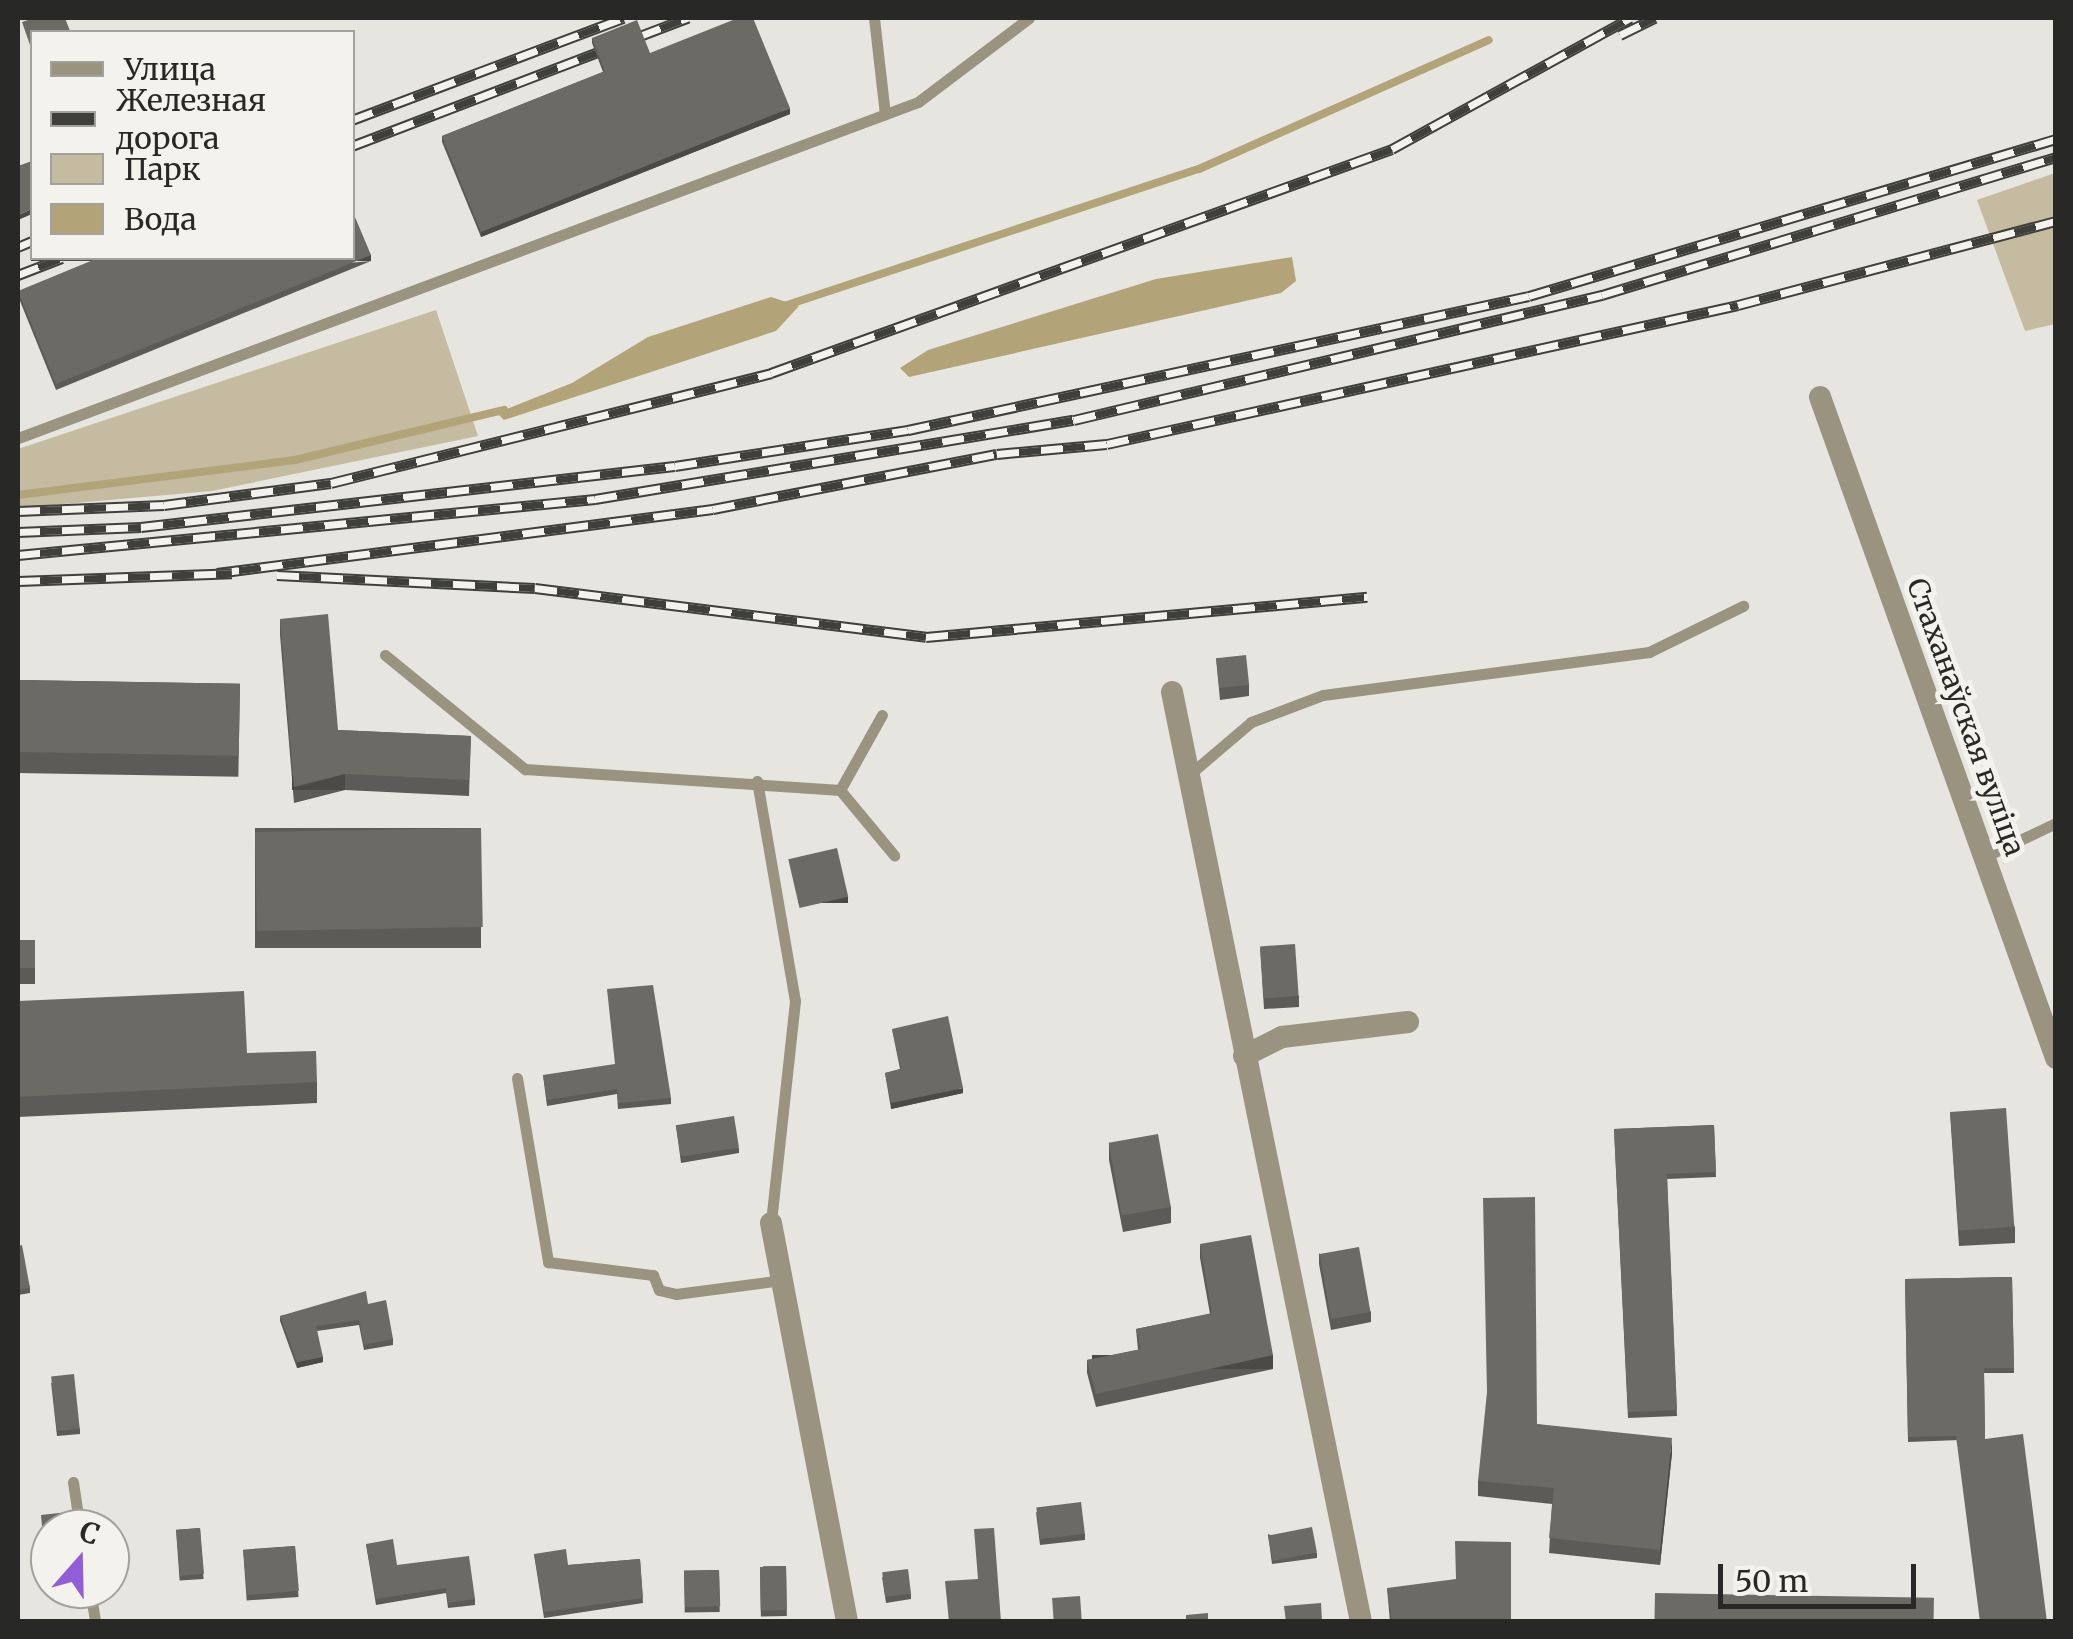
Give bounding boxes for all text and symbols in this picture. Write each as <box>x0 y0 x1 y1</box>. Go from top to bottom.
legend <box>30 30 355 260</box>
text: Улица <box>124 50 216 88</box>
text: Железная дорога <box>116 81 266 157</box>
text: Парк <box>124 150 200 188</box>
text: Вода <box>124 200 197 238</box>
street label: Стаханаўская вуліца <box>1900 574 2032 860</box>
north arrow <box>30 1509 130 1609</box>
text: С <box>75 1513 104 1553</box>
scale bar <box>1723 1544 1920 1606</box>
text: 50 m <box>1735 1562 1808 1600</box>

